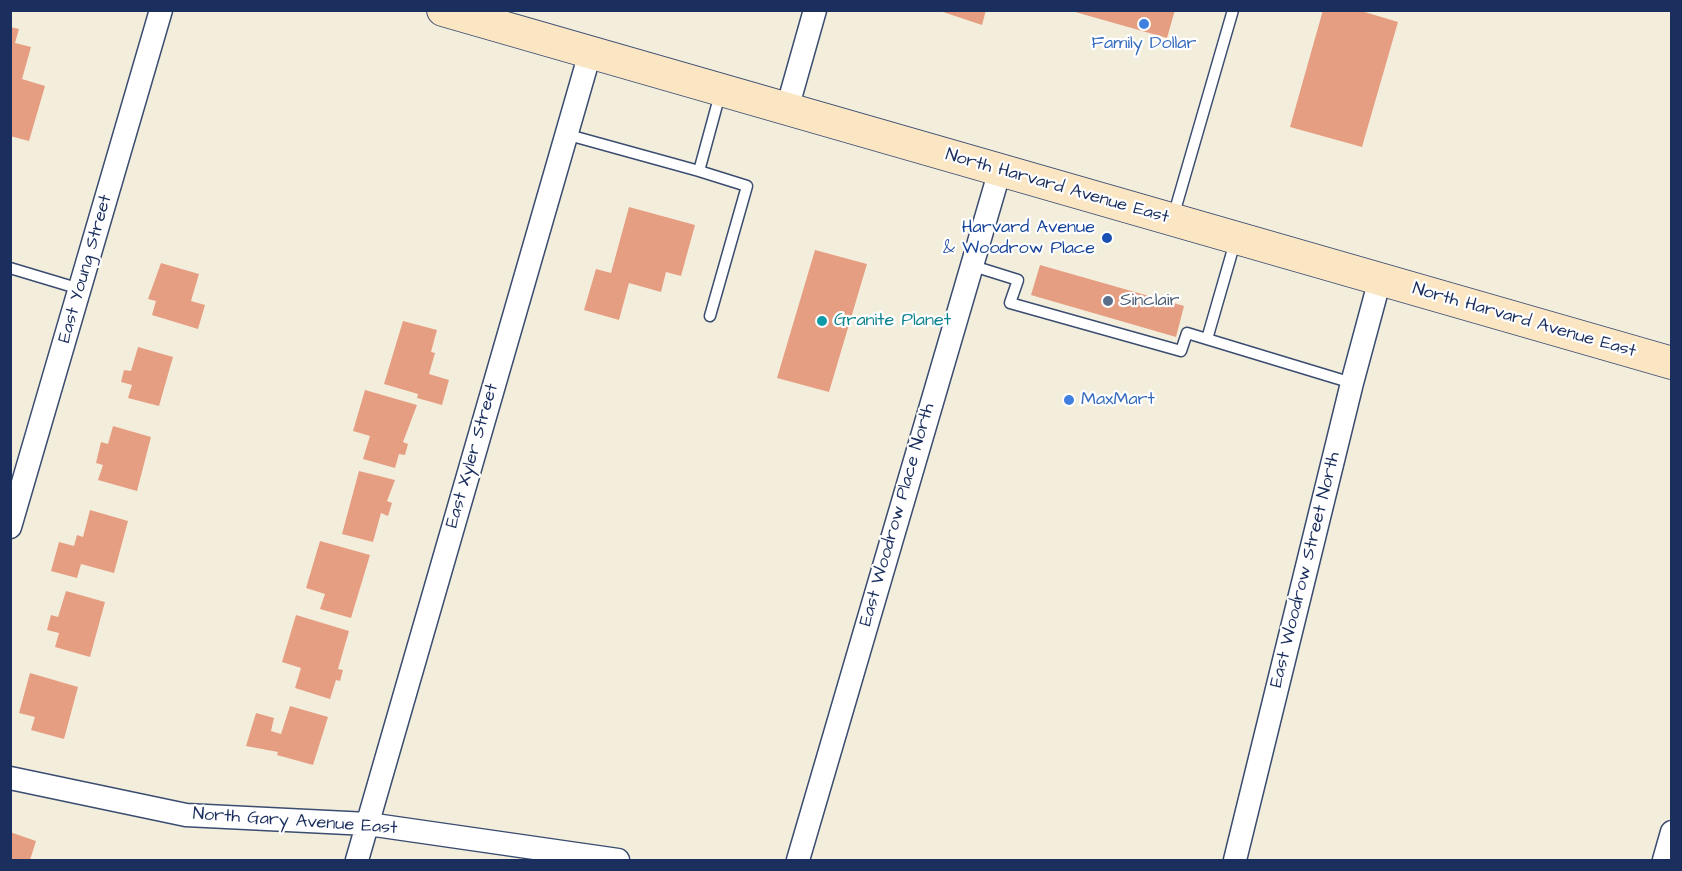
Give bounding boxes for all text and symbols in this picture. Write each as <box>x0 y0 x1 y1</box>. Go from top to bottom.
marker: Family Dollar <box>1137 17 1151 31</box>
place label: Family Dollar <box>1092 33 1196 55</box>
street label: North Harvard Avenue East <box>943 145 1171 229</box>
street label: East Young Street <box>55 192 117 346</box>
place label: Harvard Avenue & Woodrow Place <box>943 217 1095 260</box>
marker: Harvard Avenue & Woodrow Place <box>1100 231 1114 245</box>
street label: North Harvard Avenue East <box>1410 279 1638 363</box>
place label: Sinclair <box>1120 290 1179 312</box>
marker: Sinclair <box>1101 294 1115 308</box>
place label: Granite Planet <box>834 310 951 332</box>
marker: Granite Planet <box>815 314 829 328</box>
street label: East Xyler Street <box>442 381 504 531</box>
place label: MaxMart <box>1081 389 1155 411</box>
marker: MaxMart <box>1062 393 1076 407</box>
street label: East Woodrow Place North <box>856 401 940 629</box>
street label: East Woodrow Street North <box>1266 450 1346 690</box>
street label: North Gary Avenue East <box>192 804 398 840</box>

